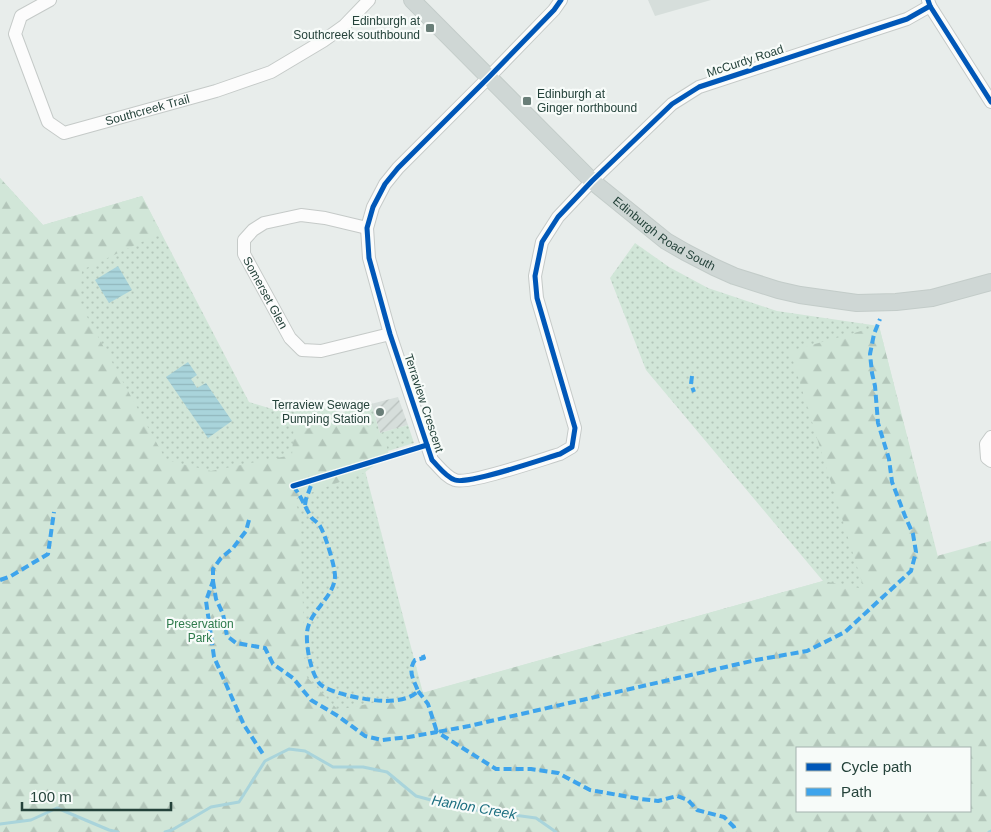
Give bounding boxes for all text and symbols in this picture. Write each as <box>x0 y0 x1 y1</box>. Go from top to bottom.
place label: Edinburgh at Southcreek southbound <box>293 14 421 42</box>
marker: Edinburgh at Southcreek southbound <box>424 22 436 34</box>
street label: McCurdy Road <box>705 42 785 80</box>
place label: Edinburgh at Ginger northbound <box>537 87 637 115</box>
street label: Southcreek Trail <box>104 92 191 128</box>
marker: Edinburgh at Ginger northbound <box>521 95 533 107</box>
street label: Edinburgh Road South <box>610 194 718 274</box>
street label: Somerset Glen <box>240 254 291 331</box>
street label: Terraview Crescent <box>401 352 447 455</box>
place label: Terraview Sewage Pumping Station <box>272 398 370 426</box>
marker: Terraview Sewage Pumping Station <box>374 406 386 418</box>
park label: Preservation Park <box>166 617 234 645</box>
legend <box>796 747 971 812</box>
text: Cycle path <box>841 758 912 775</box>
scale bar <box>22 780 171 812</box>
text: Path <box>841 783 872 800</box>
text: 100 m <box>30 788 72 805</box>
water label: Hanlon Creek <box>430 792 519 822</box>

